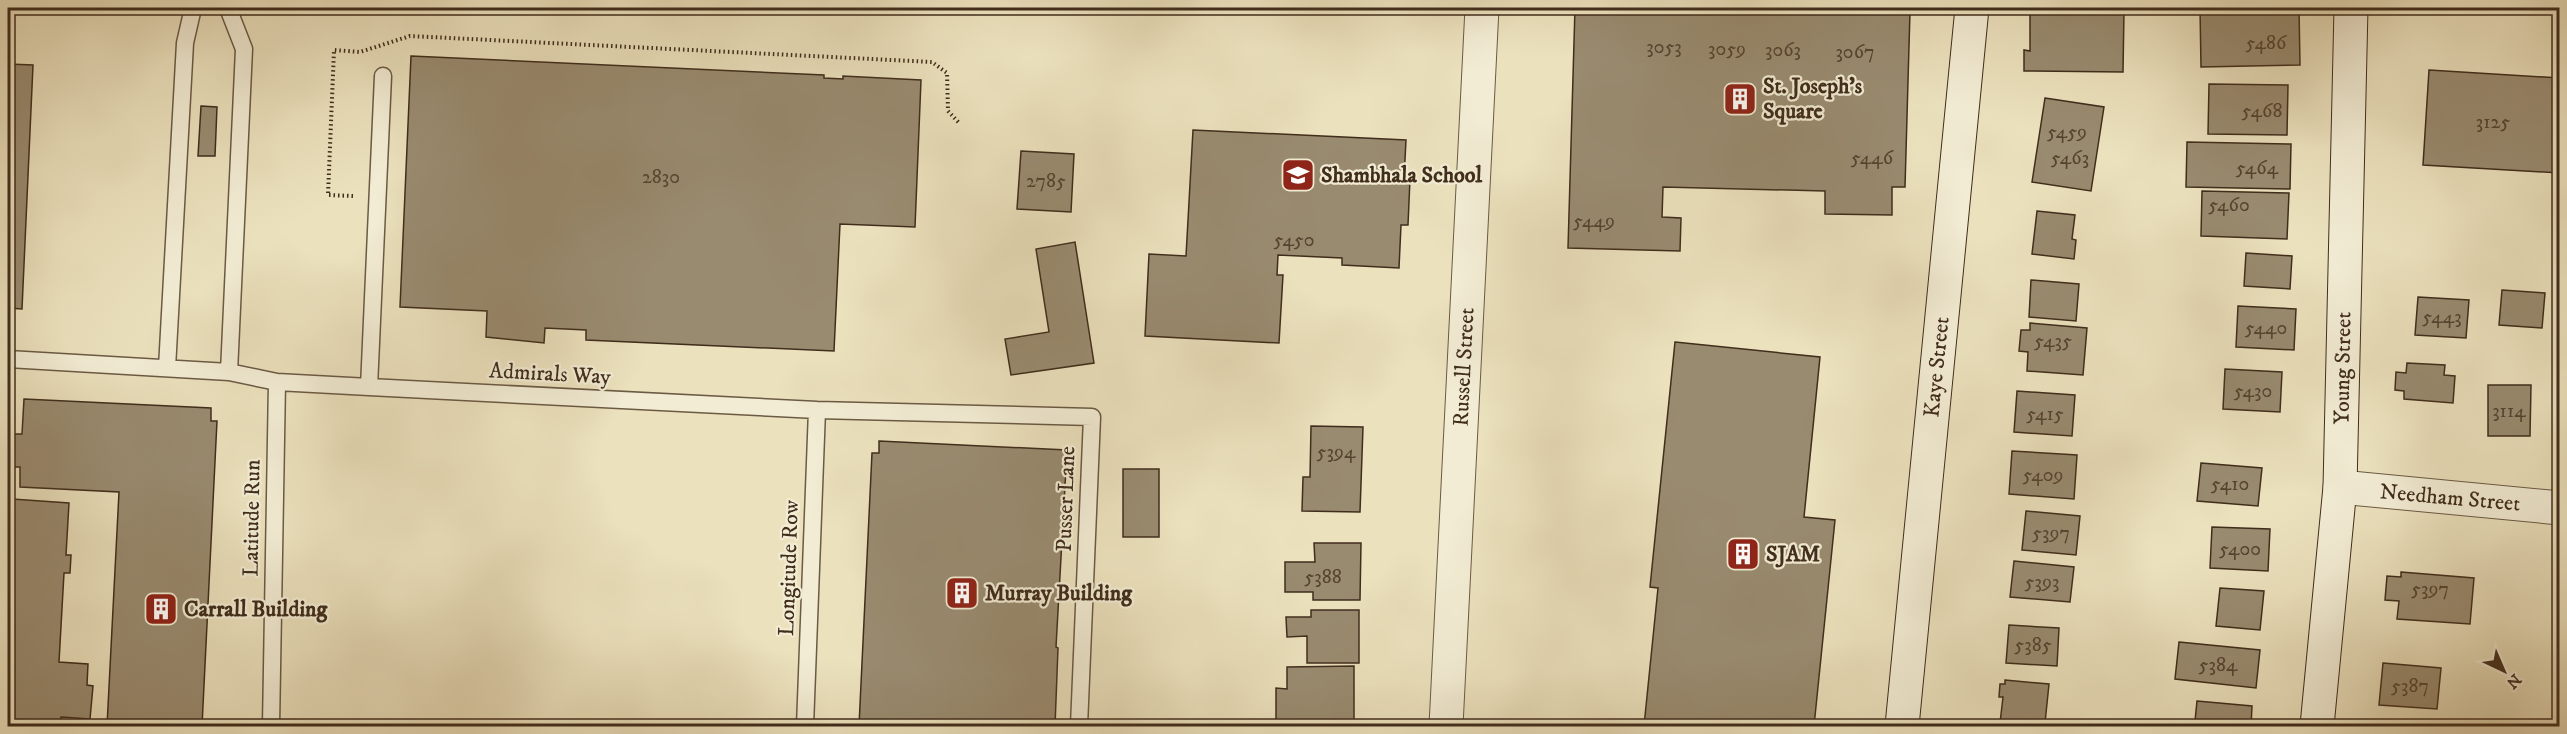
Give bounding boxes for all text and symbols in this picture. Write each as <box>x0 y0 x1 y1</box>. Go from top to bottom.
house number: 5486 <box>2246 31 2287 56</box>
house number: 3053 <box>1646 35 1682 60</box>
house number: 3059 <box>1708 37 1746 62</box>
house number: 3063 <box>1765 38 1801 63</box>
house number: 3067 <box>1835 40 1875 65</box>
place label: St. Joseph's Square <box>1763 73 1863 125</box>
building icon: St. Joseph's Square <box>1722 81 1758 117</box>
house number: 5468 <box>2242 99 2282 124</box>
house number: 3125 <box>2476 110 2510 135</box>
house number: 5459 <box>2047 120 2087 145</box>
house number: 5446 <box>1851 146 1894 171</box>
house number: 5463 <box>2051 146 2089 171</box>
house number: 5464 <box>2236 156 2279 181</box>
school or university icon: Shambhala School <box>1280 157 1316 193</box>
place label: Shambhala School <box>1321 162 1482 189</box>
house number: 2830 <box>642 165 680 190</box>
house number: 2785 <box>1026 169 1066 194</box>
house number: 5460 <box>2208 193 2250 218</box>
house number: 5449 <box>1573 209 1615 234</box>
house number: 5450 <box>1274 228 1314 253</box>
house number: 5443 <box>2422 305 2462 330</box>
street label: Russell Street <box>1447 307 1481 427</box>
street label: Young Street <box>2329 311 2357 425</box>
street label: Kaye Street <box>1918 315 1956 419</box>
house number: 5440 <box>2245 316 2287 341</box>
house number: 5435 <box>2034 329 2072 354</box>
street label: Admirals Way <box>488 357 612 391</box>
house number: 5430 <box>2234 379 2272 404</box>
house number: 3114 <box>2492 399 2526 424</box>
house number: 5415 <box>2026 402 2064 427</box>
house number: 5394 <box>1317 440 1356 465</box>
street label: Pusser Lane <box>1051 446 1081 552</box>
street label: Latitude Run <box>237 459 267 577</box>
house number: 5409 <box>2022 463 2064 488</box>
house number: 5410 <box>2211 472 2249 497</box>
street label: Needham Street <box>2379 478 2521 518</box>
street label: Longitude Row <box>773 500 805 636</box>
house number: 5397 <box>2032 521 2070 546</box>
building icon: SJAM <box>1725 536 1761 572</box>
house number: 5400 <box>2219 537 2261 562</box>
place label: SJAM <box>1766 541 1820 568</box>
house number: 5388 <box>1304 565 1342 590</box>
house number: 5393 <box>2025 570 2059 595</box>
building icon: Murray Building <box>944 575 980 611</box>
house number: 5397 <box>2411 577 2449 602</box>
place label: Murray Building <box>985 580 1133 607</box>
building icon: Carrall Building <box>143 591 179 627</box>
place label: Carrall Building <box>184 596 329 623</box>
house number: 5385 <box>2014 633 2052 658</box>
north arrow <box>2474 641 2534 701</box>
house number: 5384 <box>2199 653 2238 678</box>
text: N <box>2502 669 2525 693</box>
house number: 5387 <box>2391 674 2429 699</box>

